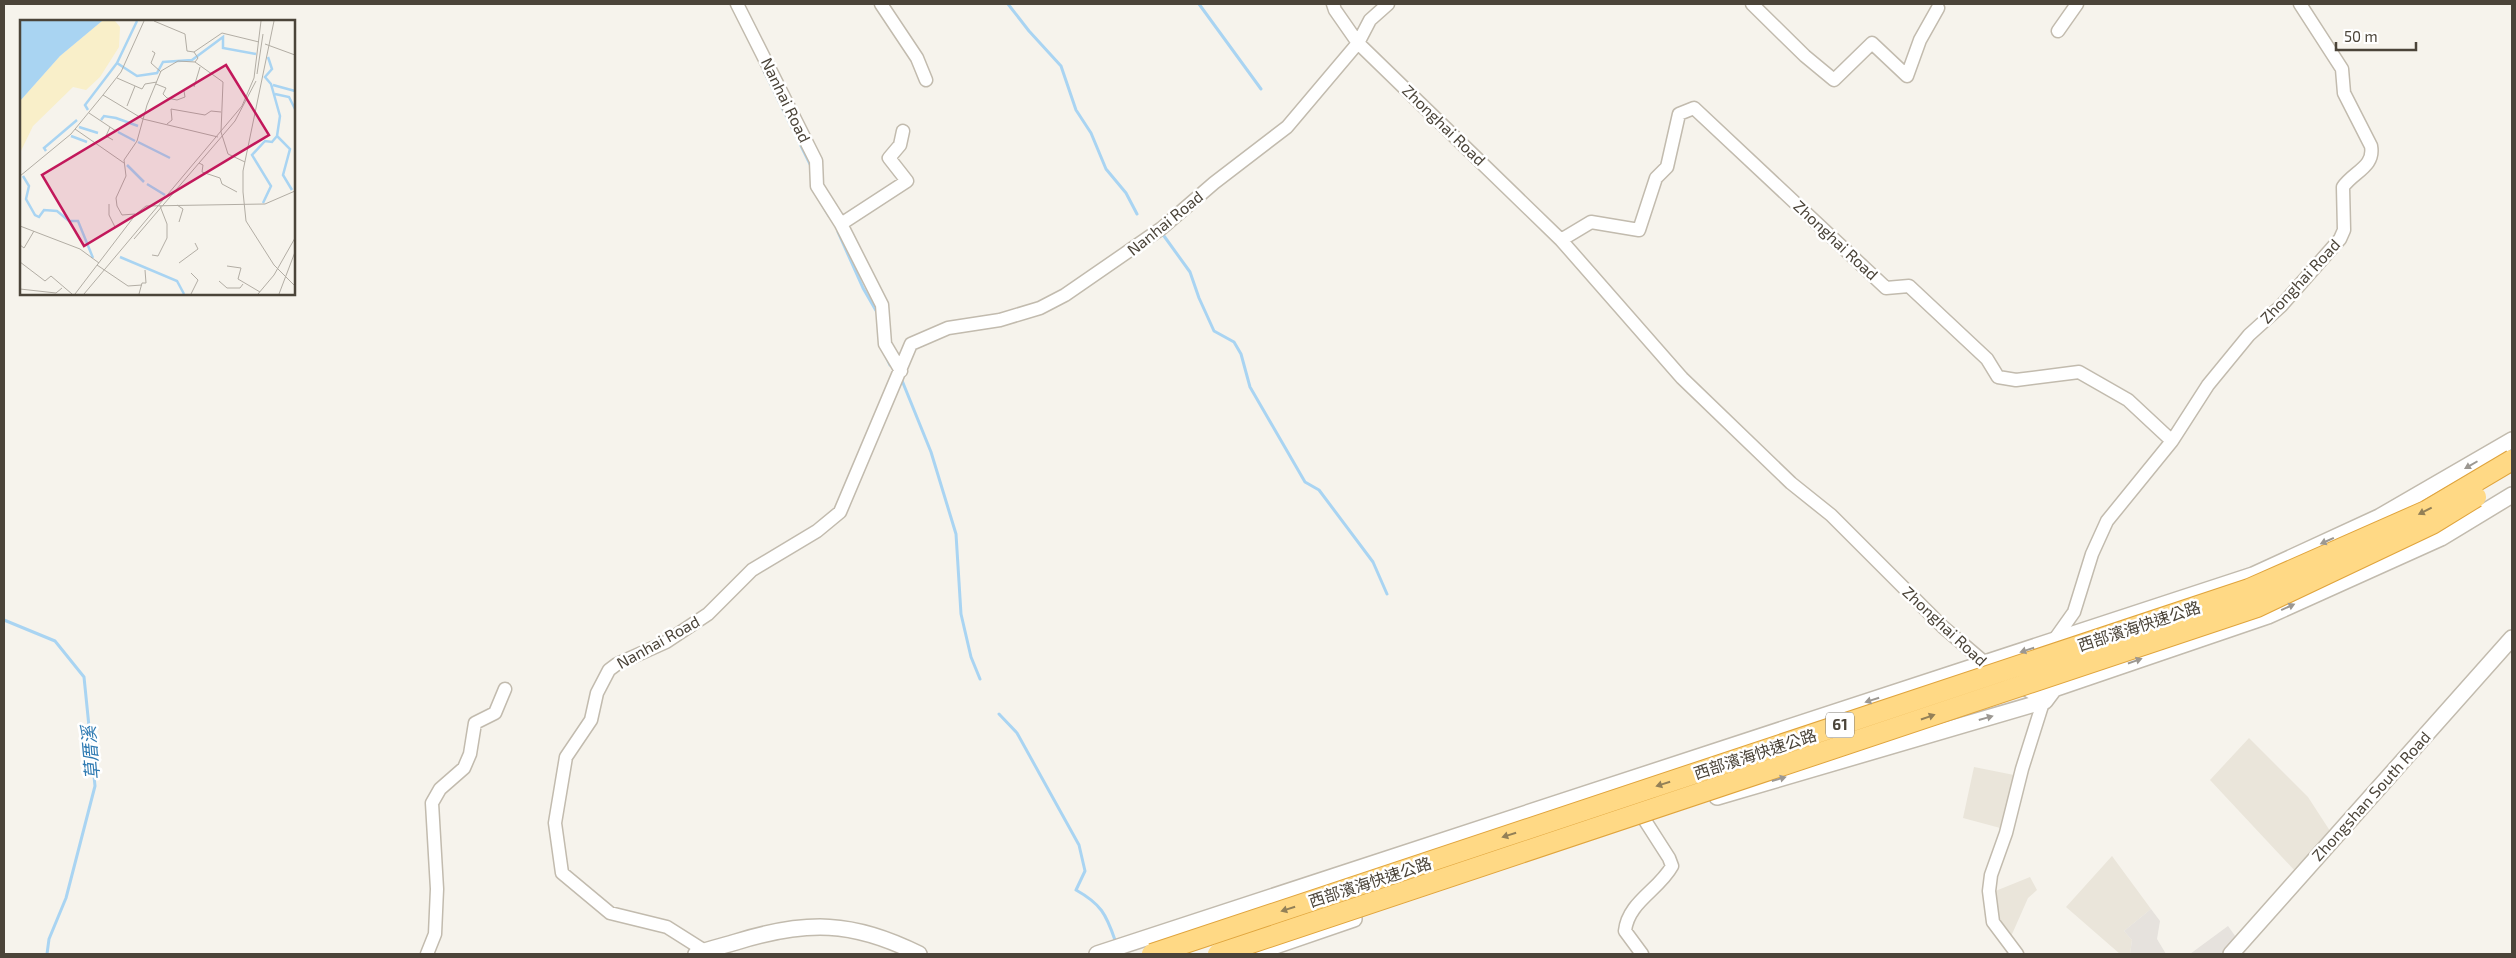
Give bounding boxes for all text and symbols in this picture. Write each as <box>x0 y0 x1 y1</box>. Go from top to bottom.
inset map <box>20 20 295 295</box>
scale bar <box>2336 20 2416 52</box>
text: 50 m <box>2344 27 2378 45</box>
street label: Nanhai Road <box>758 54 815 145</box>
street label: Zhonghai Road <box>1399 80 1490 169</box>
street label: Nanhai Road <box>1123 186 1206 259</box>
street label: Zhonghai Road <box>1790 196 1882 283</box>
street label: Zhonghai Road <box>2256 235 2343 327</box>
one-way arrow <box>2464 461 2477 470</box>
one-way arrow <box>2418 507 2432 515</box>
one-way arrow <box>2320 537 2334 545</box>
street label: Zhonghai Road <box>1899 582 1991 669</box>
street label: 西部濱海快速公路 <box>2075 597 2203 654</box>
one-way arrow <box>2281 602 2295 610</box>
street label: Nanhai Road <box>613 611 703 672</box>
one-way arrow <box>2019 647 2034 654</box>
one-way arrow <box>2128 657 2143 664</box>
one-way arrow <box>1865 697 1880 705</box>
road number: 61 <box>1826 712 1854 738</box>
one-way arrow <box>1921 712 1936 720</box>
one-way arrow <box>1978 714 1993 722</box>
water label: 草厝溪 <box>76 722 103 781</box>
street label: 西部濱海快速公路 <box>1691 725 1819 782</box>
street label: Zhongshan South Road <box>2307 727 2434 864</box>
one-way arrow <box>1772 774 1787 782</box>
one-way arrow <box>1656 781 1671 788</box>
one-way arrow <box>1501 832 1516 840</box>
street label: 西部濱海快速公路 <box>1306 853 1434 910</box>
one-way arrow <box>1281 906 1296 913</box>

